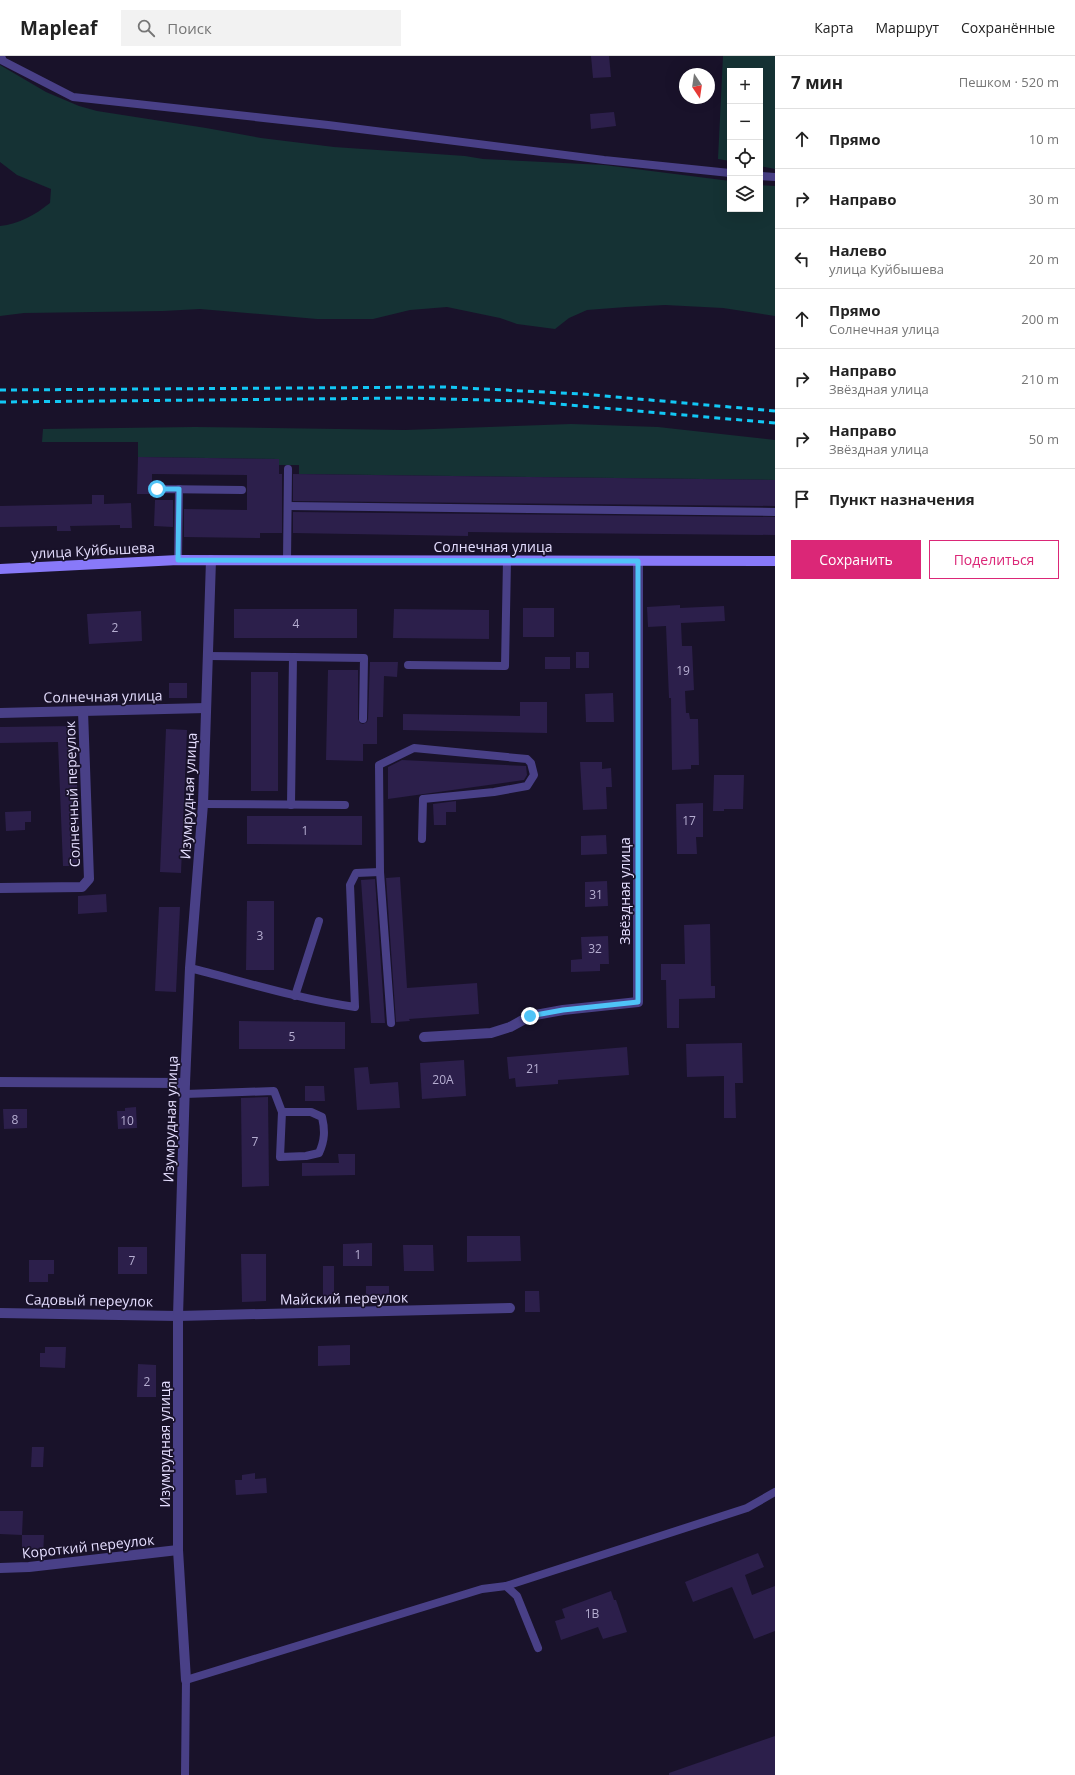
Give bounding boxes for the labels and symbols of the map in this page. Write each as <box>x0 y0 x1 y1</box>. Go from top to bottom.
north arrow <box>679 68 715 104</box>
route start <box>148 480 166 498</box>
street label: улица Куйбышева <box>31 537 155 563</box>
street label: Солнечная улица <box>434 537 552 556</box>
house number: 4 <box>293 615 300 632</box>
house number: 2 <box>112 619 119 636</box>
house number: 19 <box>676 662 690 679</box>
street label: Солнечная улица <box>43 685 163 707</box>
street label: Солнечный переулок <box>60 720 84 867</box>
street label: Изумрудная улица <box>175 732 201 860</box>
house number: 17 <box>682 812 696 829</box>
house number: 1 <box>302 822 308 839</box>
street label: Звёздная улица <box>615 837 634 945</box>
house number: 31 <box>589 886 603 903</box>
house number: 3 <box>257 927 264 944</box>
house number: 32 <box>588 940 602 957</box>
route end <box>521 1007 539 1025</box>
house number: 5 <box>289 1028 296 1045</box>
street label: Изумрудная улица <box>158 1055 182 1183</box>
house number: 21 <box>526 1060 540 1077</box>
house number: 20А <box>432 1071 454 1088</box>
house number: 8 <box>12 1111 19 1128</box>
house number: 10 <box>120 1112 134 1129</box>
house number: 7 <box>252 1133 259 1150</box>
house number: 1 <box>355 1246 361 1263</box>
house number: 7 <box>129 1252 136 1269</box>
street label: Майский переулок <box>280 1287 409 1309</box>
street label: Садовый переулок <box>25 1289 154 1311</box>
house number: 2 <box>144 1373 151 1390</box>
street label: Изумрудная улица <box>155 1381 174 1507</box>
street label: Короткий переулок <box>21 1530 156 1562</box>
house number: 1В <box>585 1605 600 1622</box>

